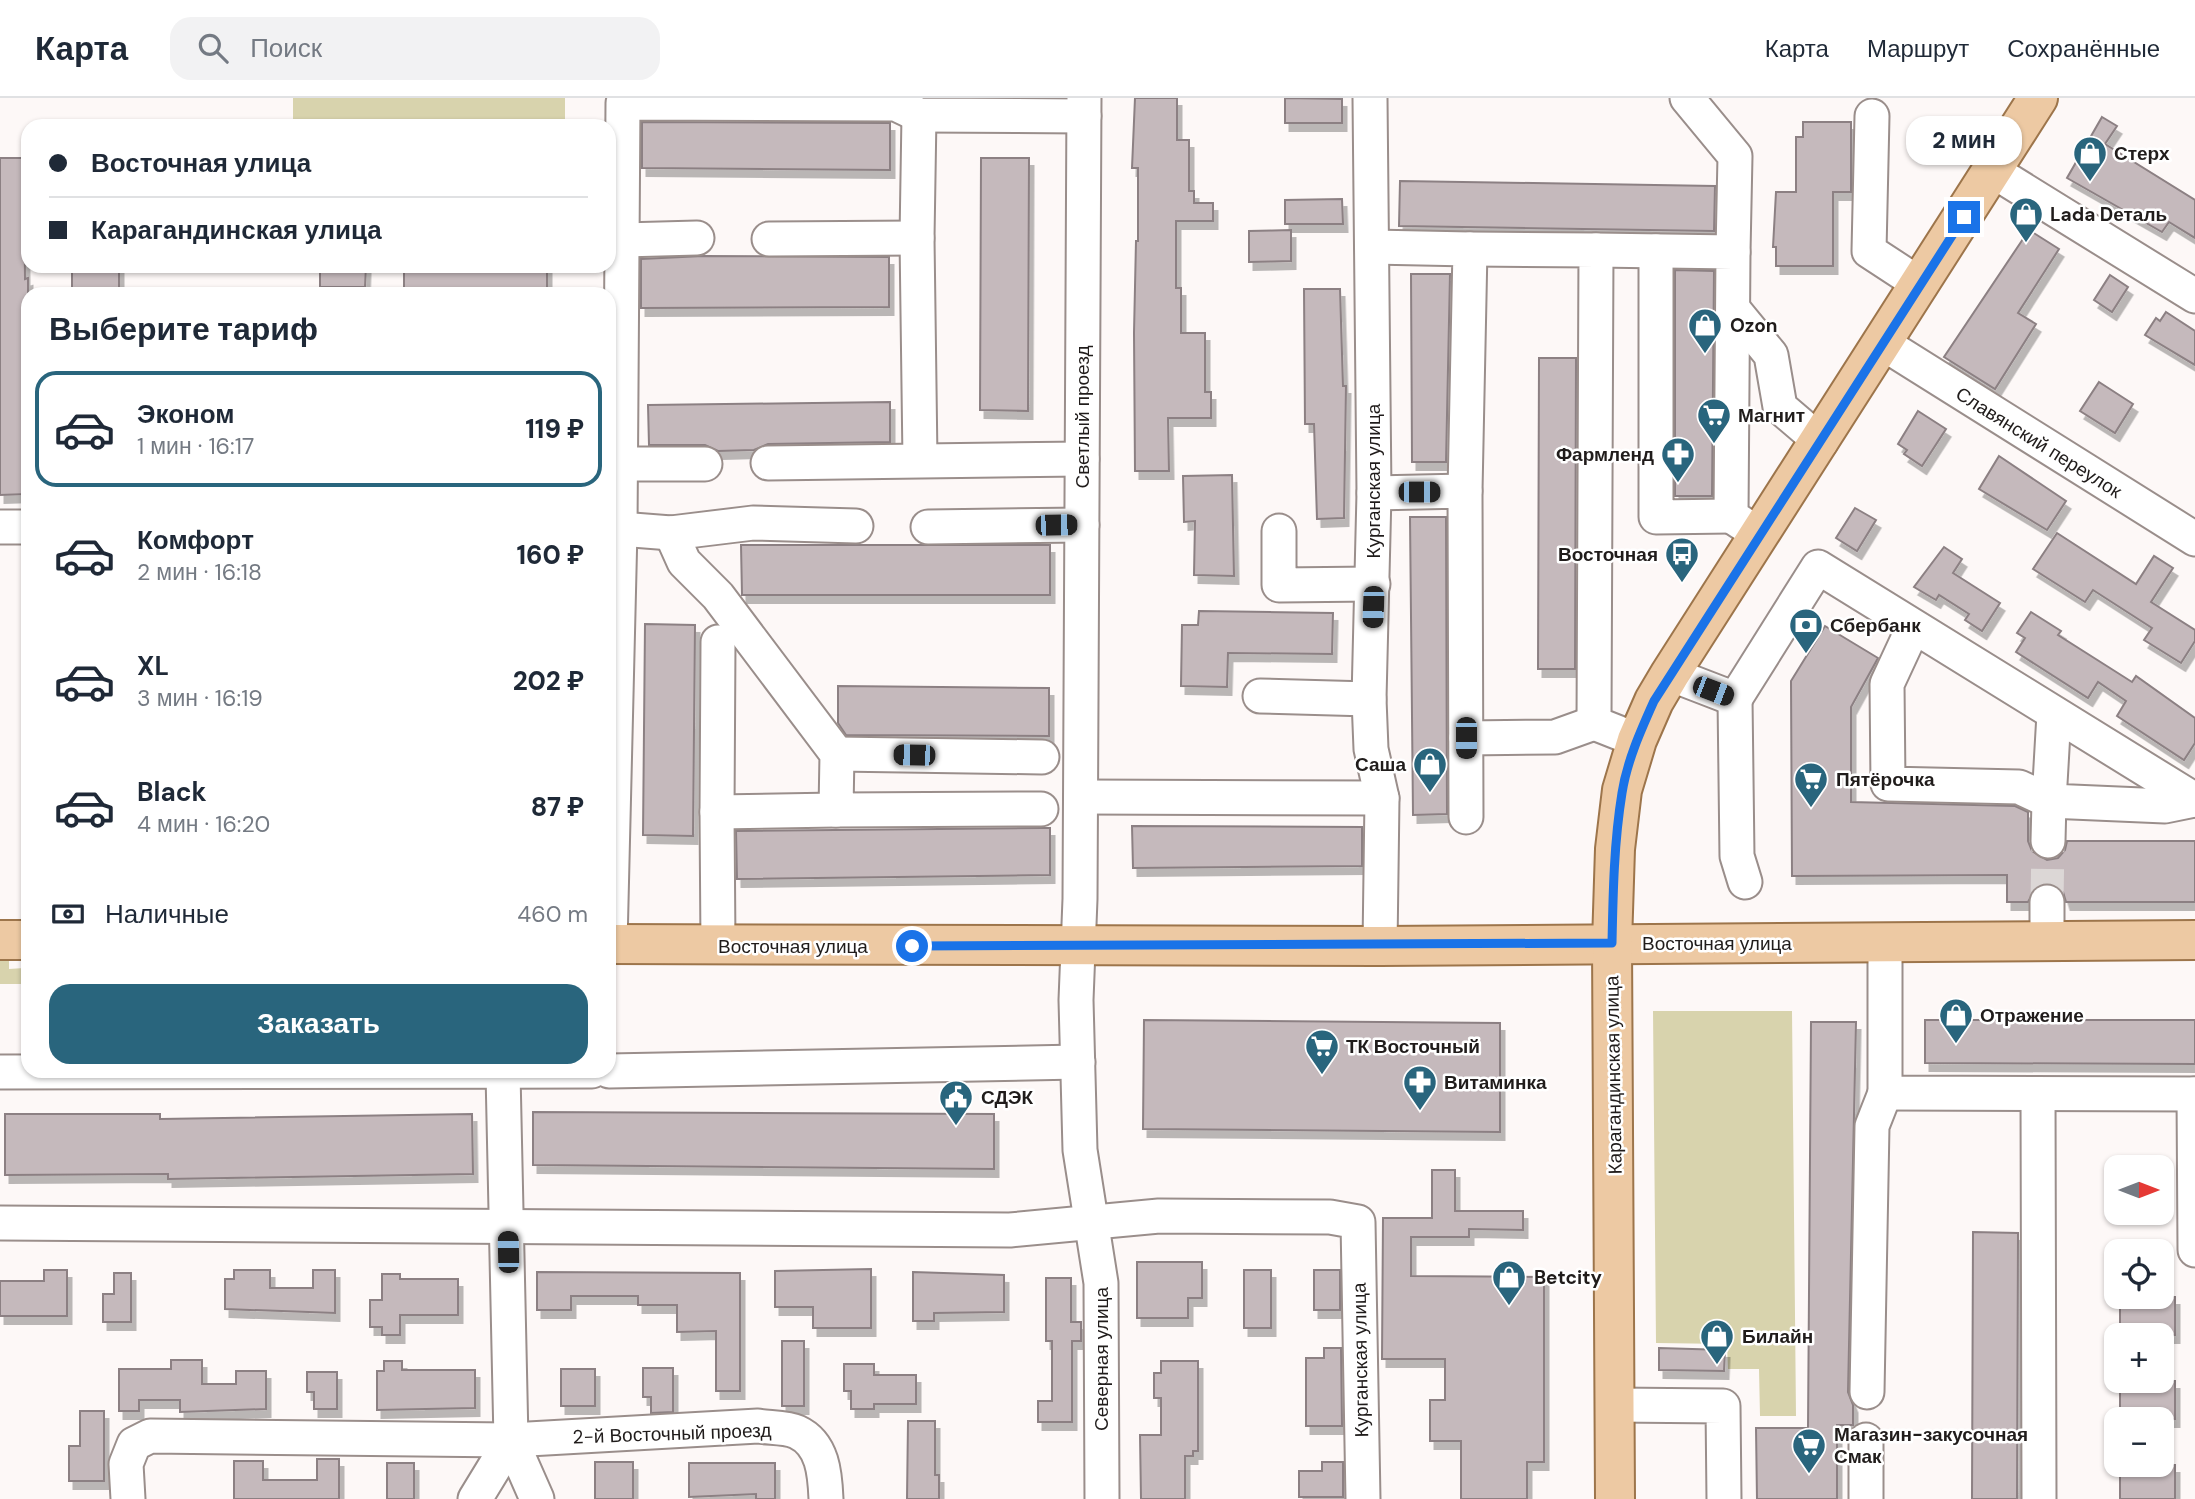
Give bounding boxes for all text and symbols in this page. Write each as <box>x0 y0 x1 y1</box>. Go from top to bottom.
search box <box>170 17 660 80</box>
text: Карта <box>35 27 128 70</box>
icon: search <box>194 29 232 67</box>
text: Поиск <box>250 31 322 65</box>
text: Карта <box>1765 33 1829 64</box>
text: Маршрут <box>1867 33 1969 64</box>
text: Сохранённые <box>2007 33 2160 64</box>
callout: 2 мин <box>1906 116 2022 164</box>
text: 2 мин <box>1932 125 1996 155</box>
shop icon: Стерх <box>2071 134 2109 183</box>
place label: Стерх <box>2114 141 2170 166</box>
text: Восточная улица <box>91 146 311 180</box>
shop icon: Lada Dеталь <box>2007 195 2045 244</box>
route end <box>1948 201 1980 233</box>
place label: Lada Dеталь <box>2050 202 2167 227</box>
text: Карагандинская улица <box>91 213 382 247</box>
shop icon: Ozon <box>1686 306 1724 355</box>
text: Выберите тариф <box>49 308 318 350</box>
place label: Ozon <box>1730 313 1778 338</box>
street label: Светлый проезд <box>1070 345 1095 489</box>
street label: Славянский переулок <box>1951 381 2127 504</box>
supermarket icon: Магнит <box>1695 396 1733 445</box>
text: Эконом <box>137 397 235 431</box>
icon: car <box>53 398 116 461</box>
street label: Курганская улица <box>1361 403 1386 558</box>
place label: Магнит <box>1738 403 1805 428</box>
text: 119 ₽ <box>525 412 584 446</box>
text: 1 мин · 16:17 <box>137 431 254 461</box>
pharmacy icon: Фармленд <box>1659 435 1697 484</box>
place label: Фармленд <box>1556 442 1654 467</box>
car <box>1399 482 1441 503</box>
car <box>1035 514 1078 536</box>
text: Комфорт <box>137 523 254 557</box>
icon: car <box>53 524 116 587</box>
bus stop icon: Восточная <box>1663 535 1701 584</box>
text: 160 ₽ <box>516 538 584 572</box>
place label: Восточная <box>1558 542 1658 567</box>
text: 2 мин · 16:18 <box>137 557 262 587</box>
car <box>1362 586 1385 628</box>
bank icon: Сбербанк <box>1787 606 1825 655</box>
place label: Сбербанк <box>1830 613 1921 638</box>
text: XL <box>137 649 169 683</box>
icon: car <box>53 650 116 713</box>
text: 202 ₽ <box>513 664 584 698</box>
car <box>1690 674 1737 708</box>
text: 3 мин · 16:19 <box>137 683 263 713</box>
car <box>1456 717 1477 759</box>
car <box>893 744 936 766</box>
shop icon: Саша <box>1411 745 1449 794</box>
place label: Саша <box>1355 752 1406 777</box>
supermarket icon: Пятёрочка <box>1792 760 1830 809</box>
place label: Пятёрочка <box>1836 767 1935 792</box>
text: Black <box>137 775 207 809</box>
icon: car <box>53 776 116 839</box>
text: 87 ₽ <box>531 790 584 824</box>
text: 4 мин · 16:20 <box>137 809 270 839</box>
icon: cash <box>49 895 87 933</box>
text: Наличные <box>105 897 229 931</box>
text: 460 m <box>517 899 588 929</box>
route start <box>896 930 928 962</box>
street label: Восточная улица <box>1642 931 1792 956</box>
street label: Восточная улица <box>718 934 868 959</box>
street label: Карагандинская улица <box>1599 975 1628 1175</box>
button: Заказать <box>49 984 588 1064</box>
shop icon: Отражение <box>1937 996 1975 1045</box>
place label: Отражение <box>1980 1003 2084 1028</box>
supermarket icon: ТК Восточный <box>1303 1027 1341 1076</box>
place label: ТК Восточный <box>1346 1034 1480 1059</box>
pharmacy icon: Витаминка <box>1401 1063 1439 1112</box>
place label: Витаминка <box>1444 1070 1547 1095</box>
public building icon: СДЭК <box>937 1078 975 1127</box>
place label: СДЭК <box>981 1085 1034 1110</box>
north arrow <box>2104 1155 2174 1225</box>
map controls <box>2104 1155 2174 1477</box>
car <box>498 1231 519 1273</box>
button: locate <box>2104 1239 2174 1309</box>
shop icon: Betcity <box>1490 1258 1528 1307</box>
place label: Betcity <box>1534 1265 1602 1290</box>
street label: Курганская улица <box>1347 1282 1374 1438</box>
street label: Северная улица <box>1089 1287 1114 1431</box>
shop icon: Билайн <box>1698 1317 1736 1366</box>
button: + <box>2104 1323 2174 1393</box>
place label: Билайн <box>1742 1324 1813 1349</box>
button: − <box>2104 1407 2174 1477</box>
street label: 2-й Восточный проезд <box>572 1418 772 1449</box>
place label: Магазин-закусочная Смак <box>1834 1422 2028 1469</box>
supermarket icon: Магазин-закусочная Смак <box>1790 1426 1828 1475</box>

